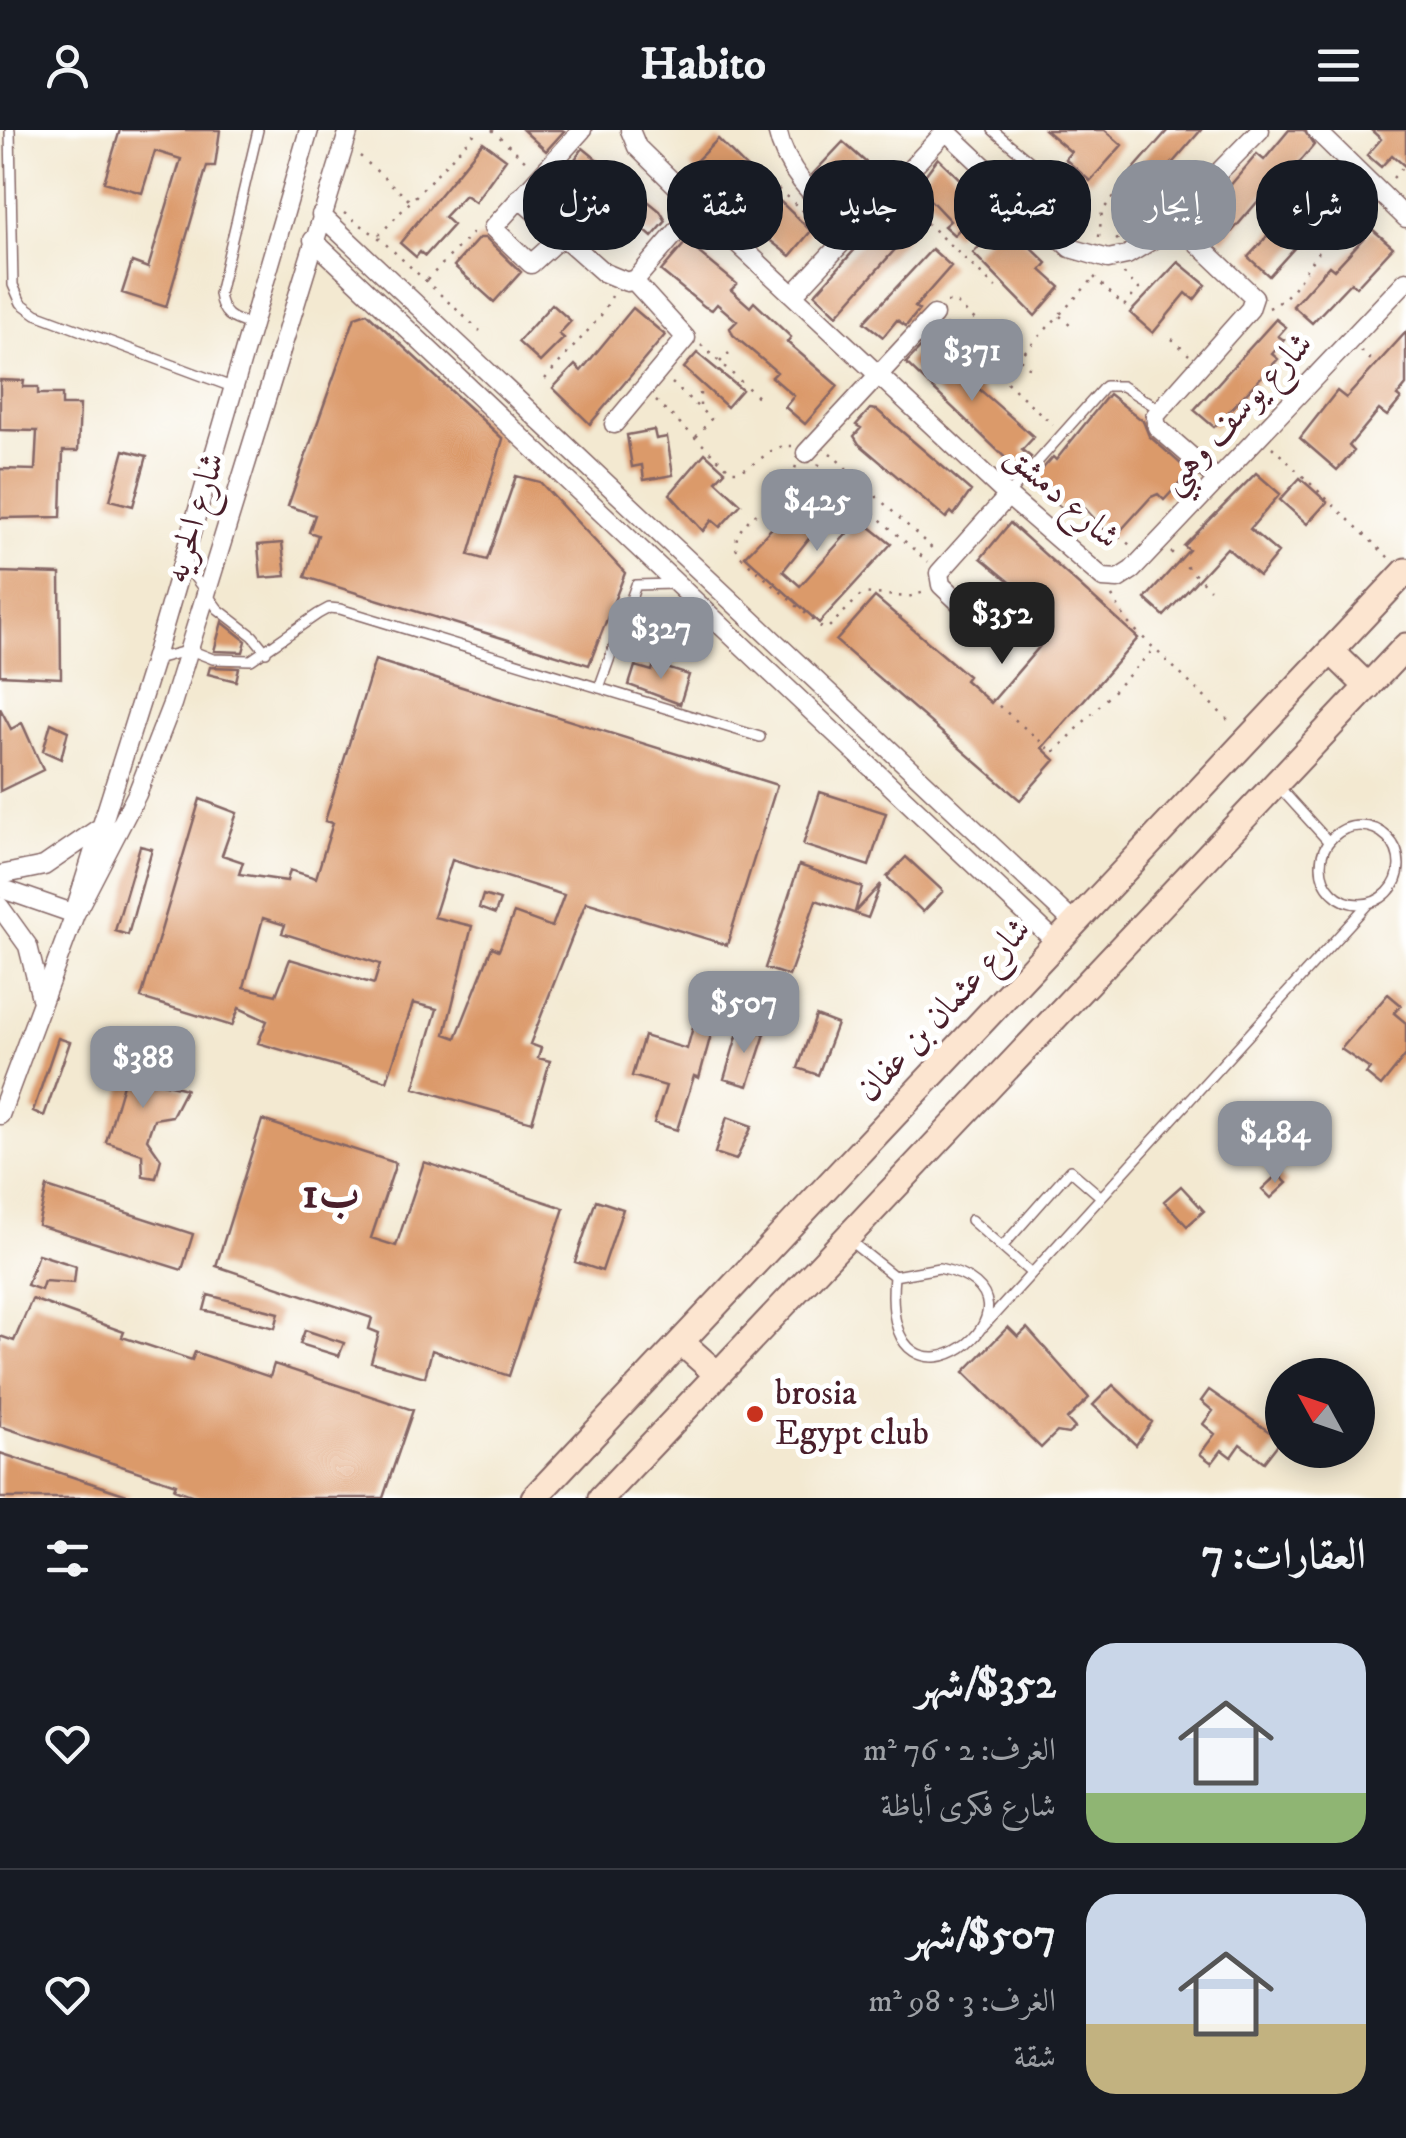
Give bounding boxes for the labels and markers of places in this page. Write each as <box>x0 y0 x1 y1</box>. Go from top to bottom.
pin: $371 <box>913 319 1031 404</box>
pin: $425 <box>758 469 876 554</box>
pin: $352 <box>943 582 1061 667</box>
pin: $327 <box>602 597 720 682</box>
pin: $507 <box>685 971 803 1056</box>
pin: $388 <box>84 1026 202 1111</box>
pin: $484 <box>1216 1101 1334 1186</box>
place label: brosia Egypt club <box>775 1372 929 1456</box>
marker: brosia Egypt club <box>744 1403 766 1425</box>

